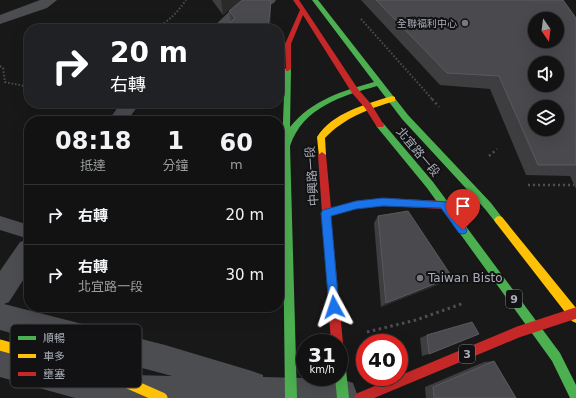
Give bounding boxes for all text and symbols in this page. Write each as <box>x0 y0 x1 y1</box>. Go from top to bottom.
north arrow <box>528 12 564 48</box>
map controls <box>528 12 564 136</box>
place label: 全聯福利中心 <box>397 18 457 29</box>
marker: 全聯福利中心 <box>460 18 470 28</box>
text: 20 m <box>110 36 188 69</box>
icon: right <box>44 40 96 92</box>
button: sound <box>528 56 564 92</box>
text: 右轉 <box>110 74 146 95</box>
button: layers <box>528 100 564 136</box>
street label: 北宜路一段 <box>393 125 443 179</box>
text: 08:18 <box>55 127 131 155</box>
text: 1 <box>167 127 184 155</box>
text: 60 <box>220 129 253 157</box>
street label: 中興路一段 <box>303 146 321 206</box>
text: m <box>230 157 243 172</box>
text: 抵達 <box>80 158 106 173</box>
text: 分鐘 <box>162 158 188 173</box>
pin <box>446 189 480 230</box>
icon: arrive <box>452 195 474 217</box>
icon: right <box>44 204 66 226</box>
text: 20 m <box>226 206 264 224</box>
text: 右轉 <box>78 207 108 225</box>
text: 右轉 <box>78 258 108 276</box>
icon: right <box>44 264 66 286</box>
text: 30 m <box>226 266 264 284</box>
place label: Taiwan Bisto <box>427 271 502 285</box>
marker: Taiwan Bisto <box>415 273 425 283</box>
text: 北宜路一段 <box>78 279 143 294</box>
position arrow <box>313 286 355 328</box>
road number: 9 <box>506 290 522 308</box>
legend <box>10 324 142 388</box>
text: 順暢 <box>43 332 65 345</box>
speed limit sign: 40 <box>356 334 408 386</box>
text: 31 <box>308 343 336 367</box>
road number: 3 <box>459 345 475 363</box>
text: 車多 <box>43 350 65 363</box>
text: km/h <box>309 364 335 375</box>
text: 壅塞 <box>43 368 65 381</box>

